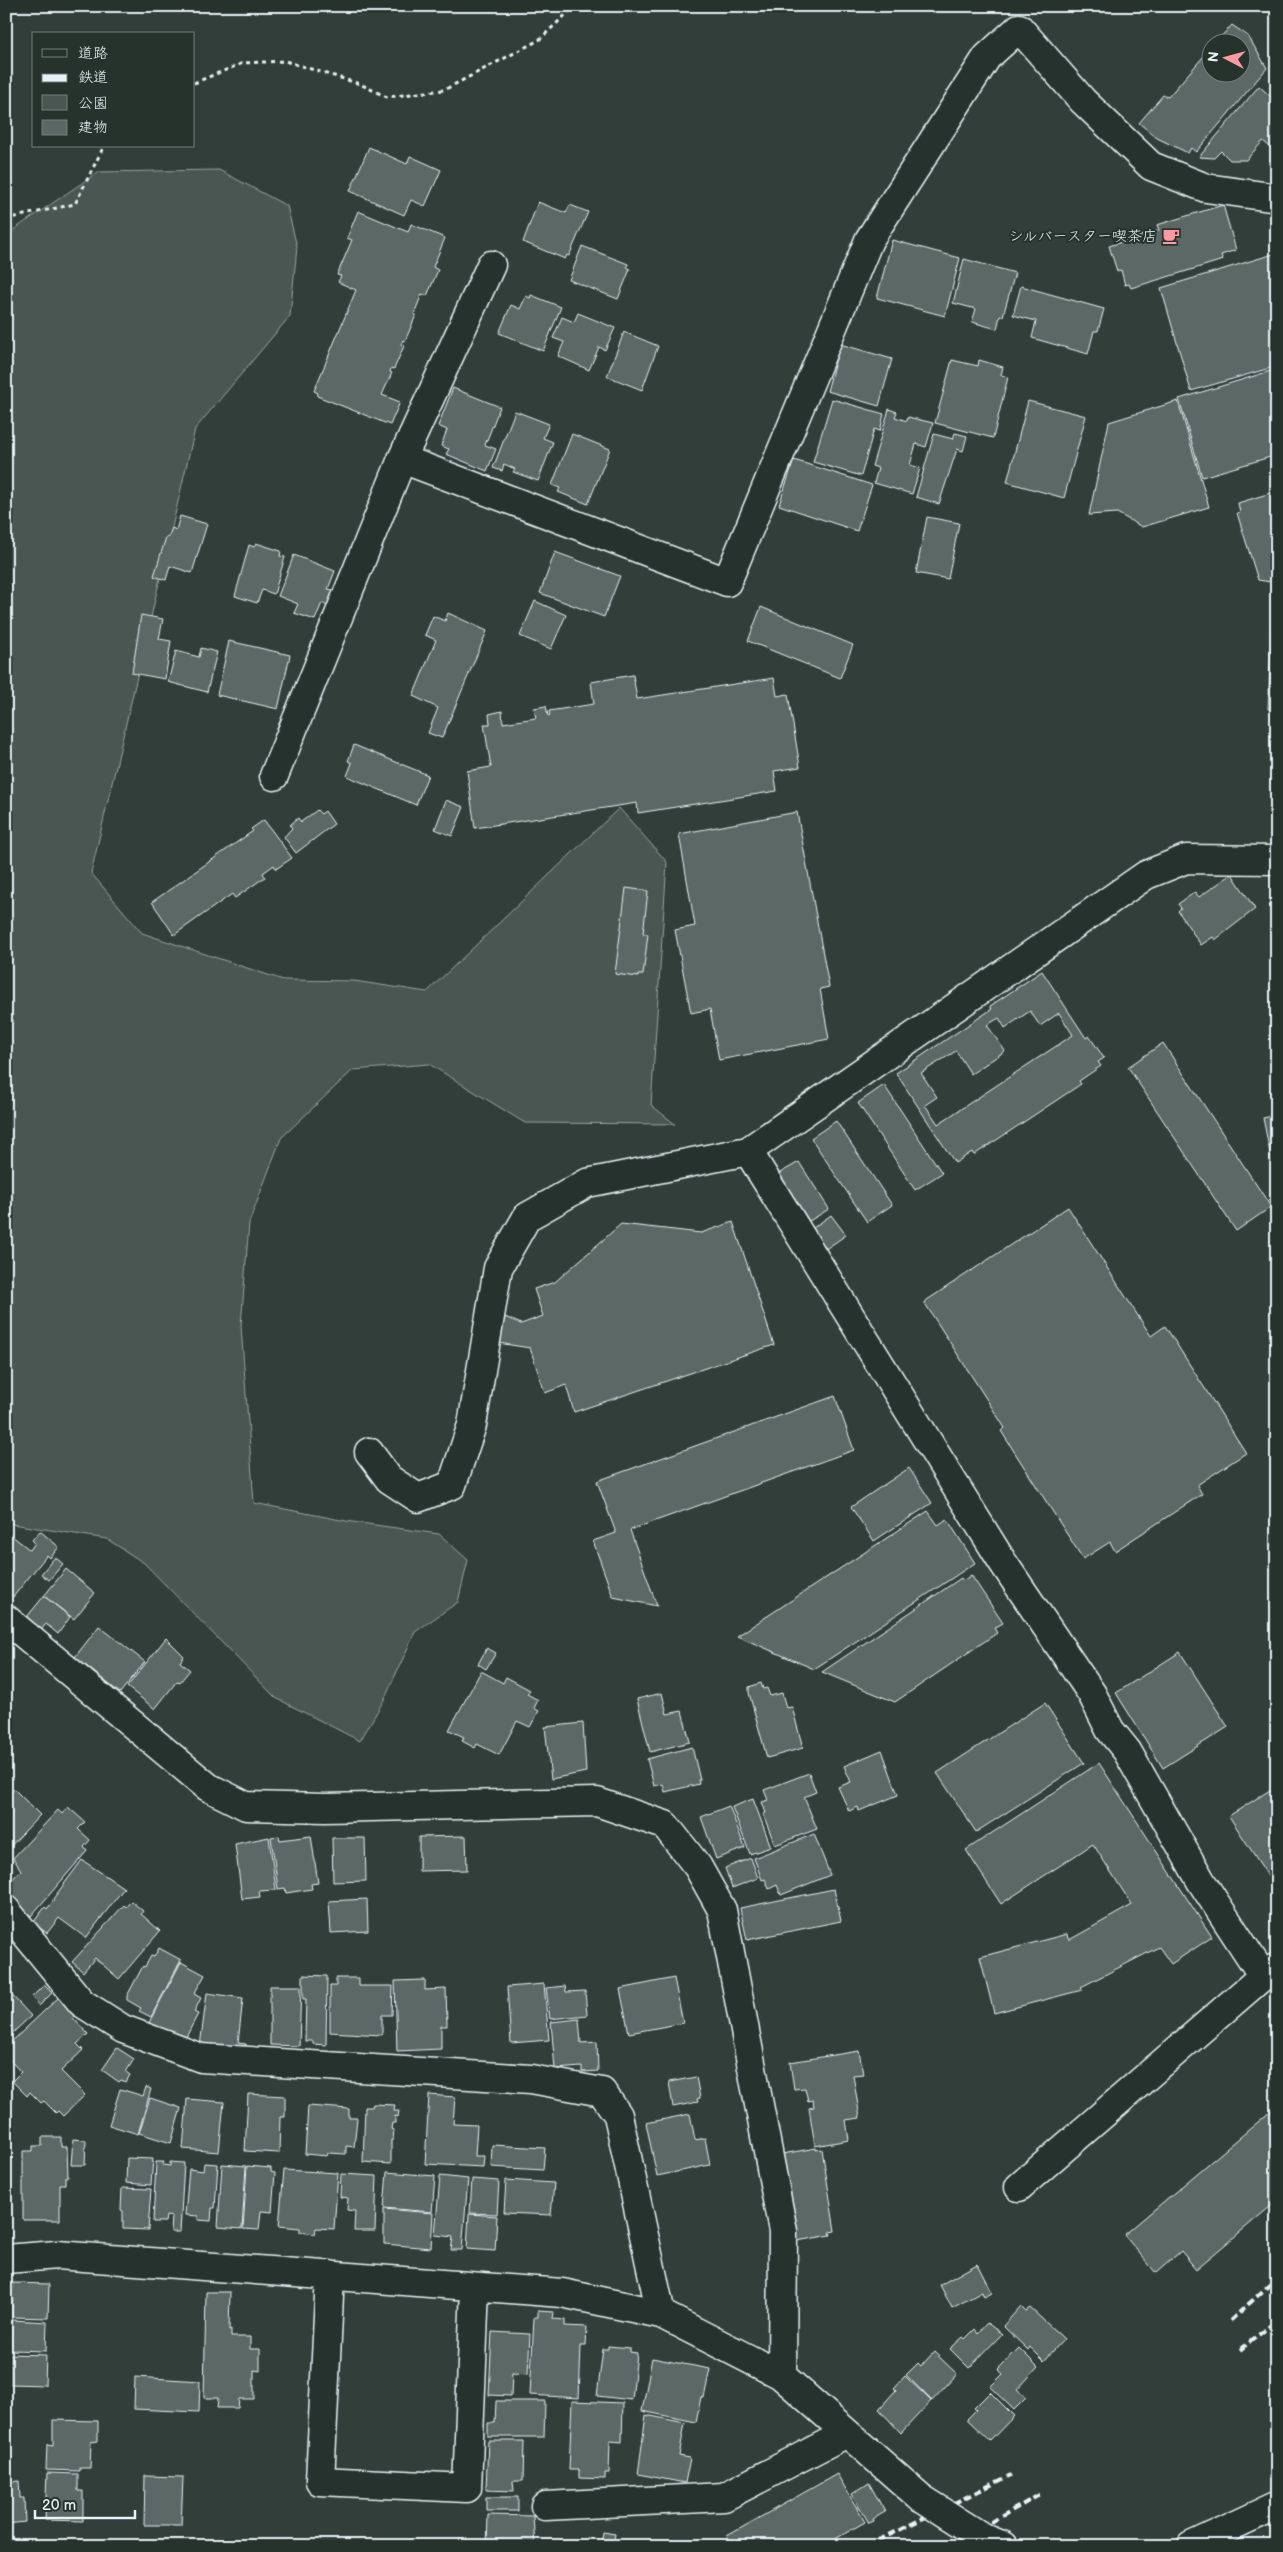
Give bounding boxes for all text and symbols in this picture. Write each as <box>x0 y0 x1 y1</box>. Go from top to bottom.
legend <box>32 32 195 148</box>
north arrow <box>1200 32 1250 82</box>
text: 道路 <box>78 44 108 63</box>
text: N <box>1205 51 1223 63</box>
text: 鉄道 <box>78 68 108 87</box>
text: 公園 <box>78 94 108 113</box>
text: 建物 <box>78 118 108 137</box>
cafe icon: シルバースター喫茶店 <box>1161 226 1181 246</box>
place label: シルバースター喫茶店 <box>1008 227 1157 246</box>
scale bar <box>35 2487 135 2519</box>
text: 20 m <box>42 2496 76 2515</box>

